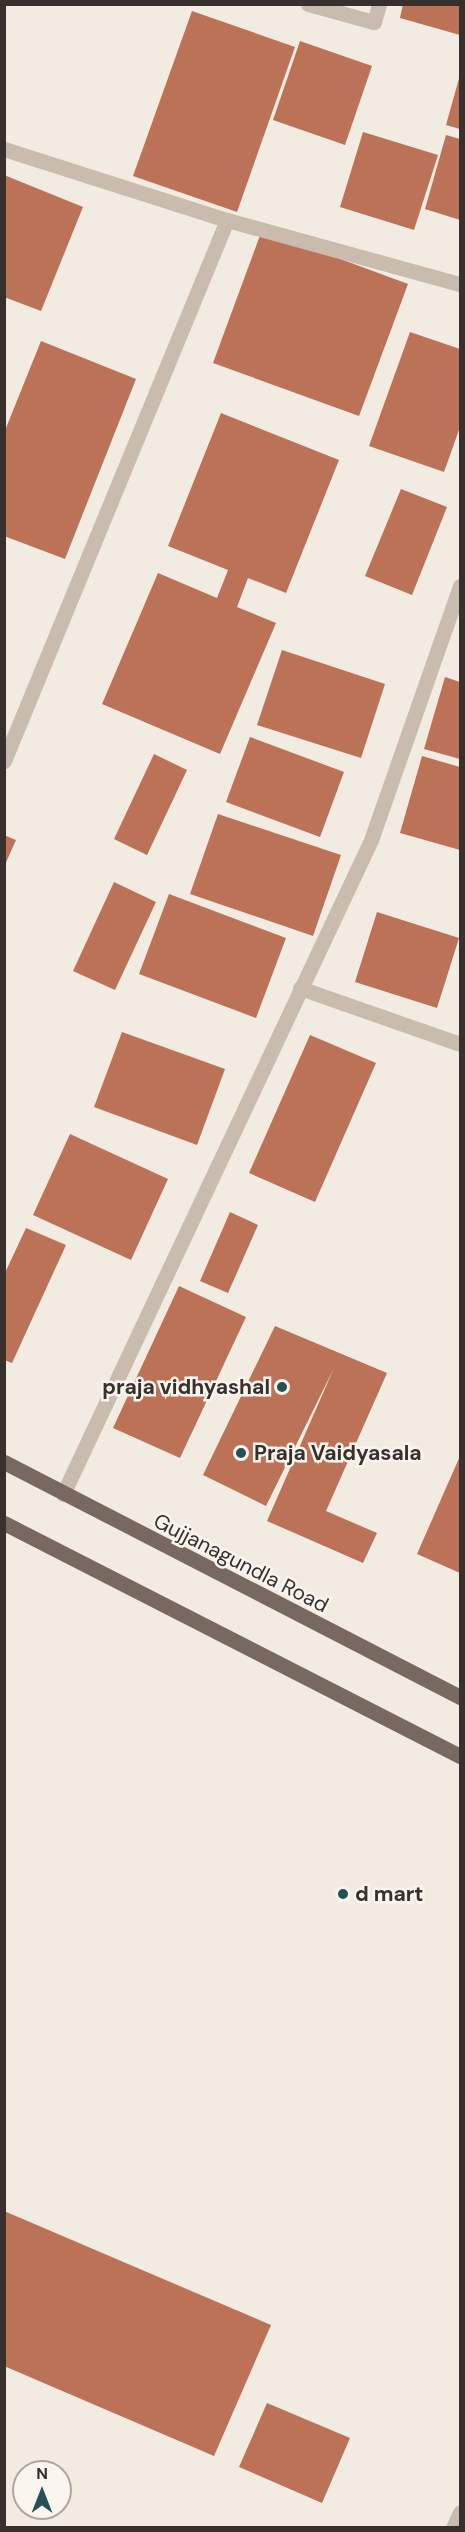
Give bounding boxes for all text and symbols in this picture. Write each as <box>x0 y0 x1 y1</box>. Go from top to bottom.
place label: praja vidhyashal <box>102 1374 270 1400</box>
marker: praja vidhyashal <box>275 1380 289 1394</box>
place label: Praja Vaidyasala <box>254 1440 422 1466</box>
marker: Praja Vaidyasala <box>232 1444 250 1462</box>
street label: Gujjanagundla Road <box>149 1508 333 1618</box>
place label: d mart <box>355 1881 423 1907</box>
marker: d mart <box>336 1887 350 1901</box>
north arrow <box>12 2460 72 2520</box>
text: N <box>36 2463 48 2484</box>

